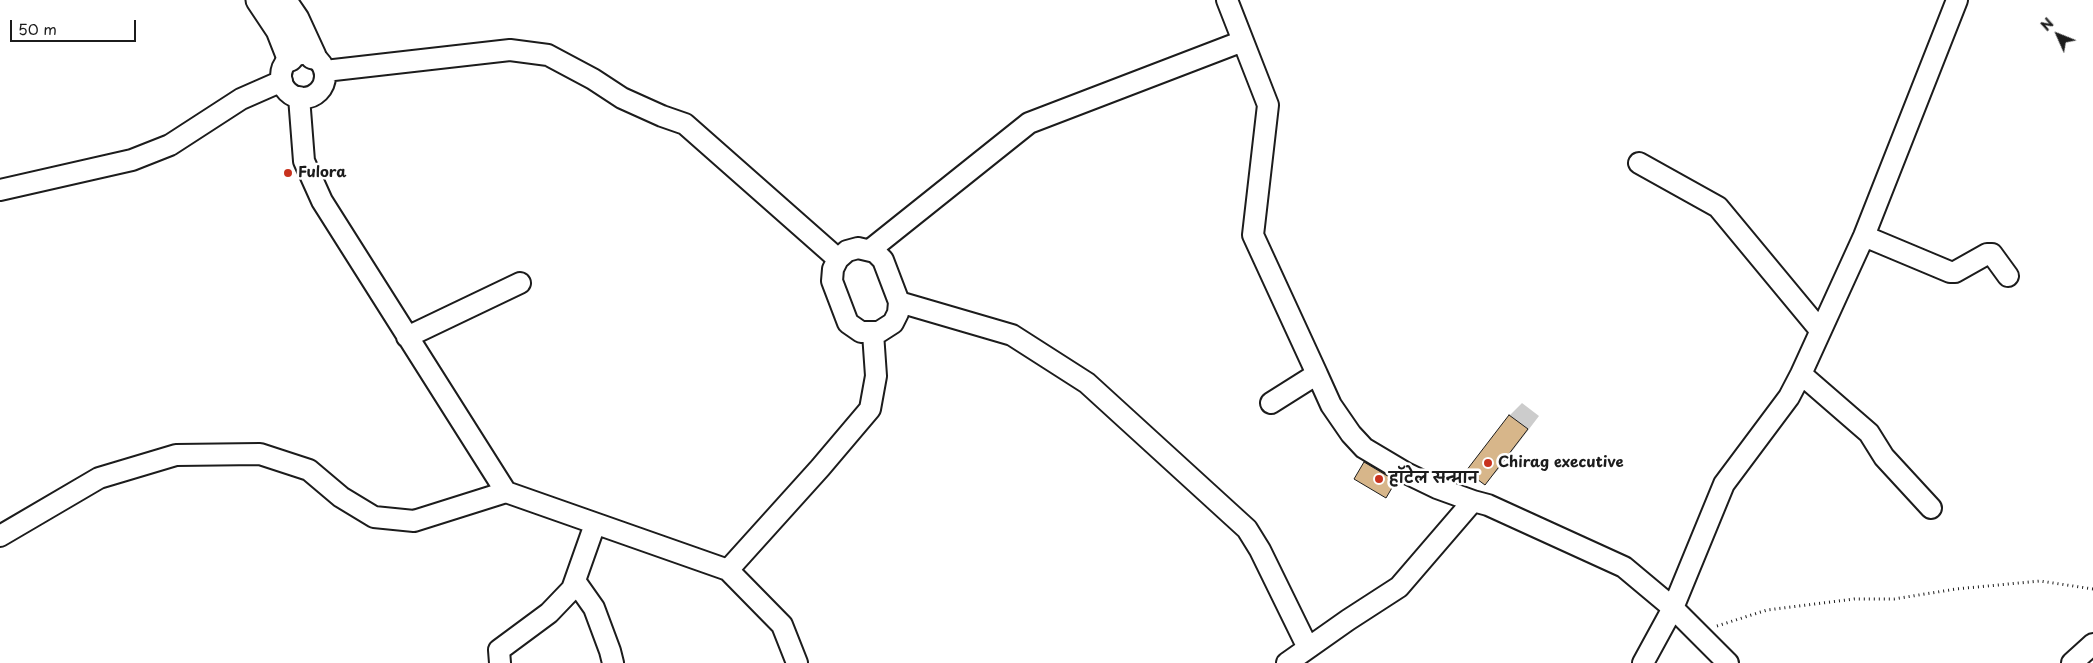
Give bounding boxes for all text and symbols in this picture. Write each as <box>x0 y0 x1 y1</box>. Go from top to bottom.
scale bar <box>12 10 139 42</box>
north arrow <box>2033 10 2083 60</box>
text: N <box>2035 13 2058 36</box>
text: 50 m <box>18 17 57 40</box>
place label: Fulora <box>298 164 346 182</box>
marker: Fulora <box>282 167 294 179</box>
place label: Chirag executive <box>1498 454 1624 472</box>
marker: Chirag executive <box>1482 457 1494 469</box>
place label: हॉटेल सन्मान <box>1389 470 1478 488</box>
marker: हॉटेल सन्मान <box>1373 473 1385 485</box>

